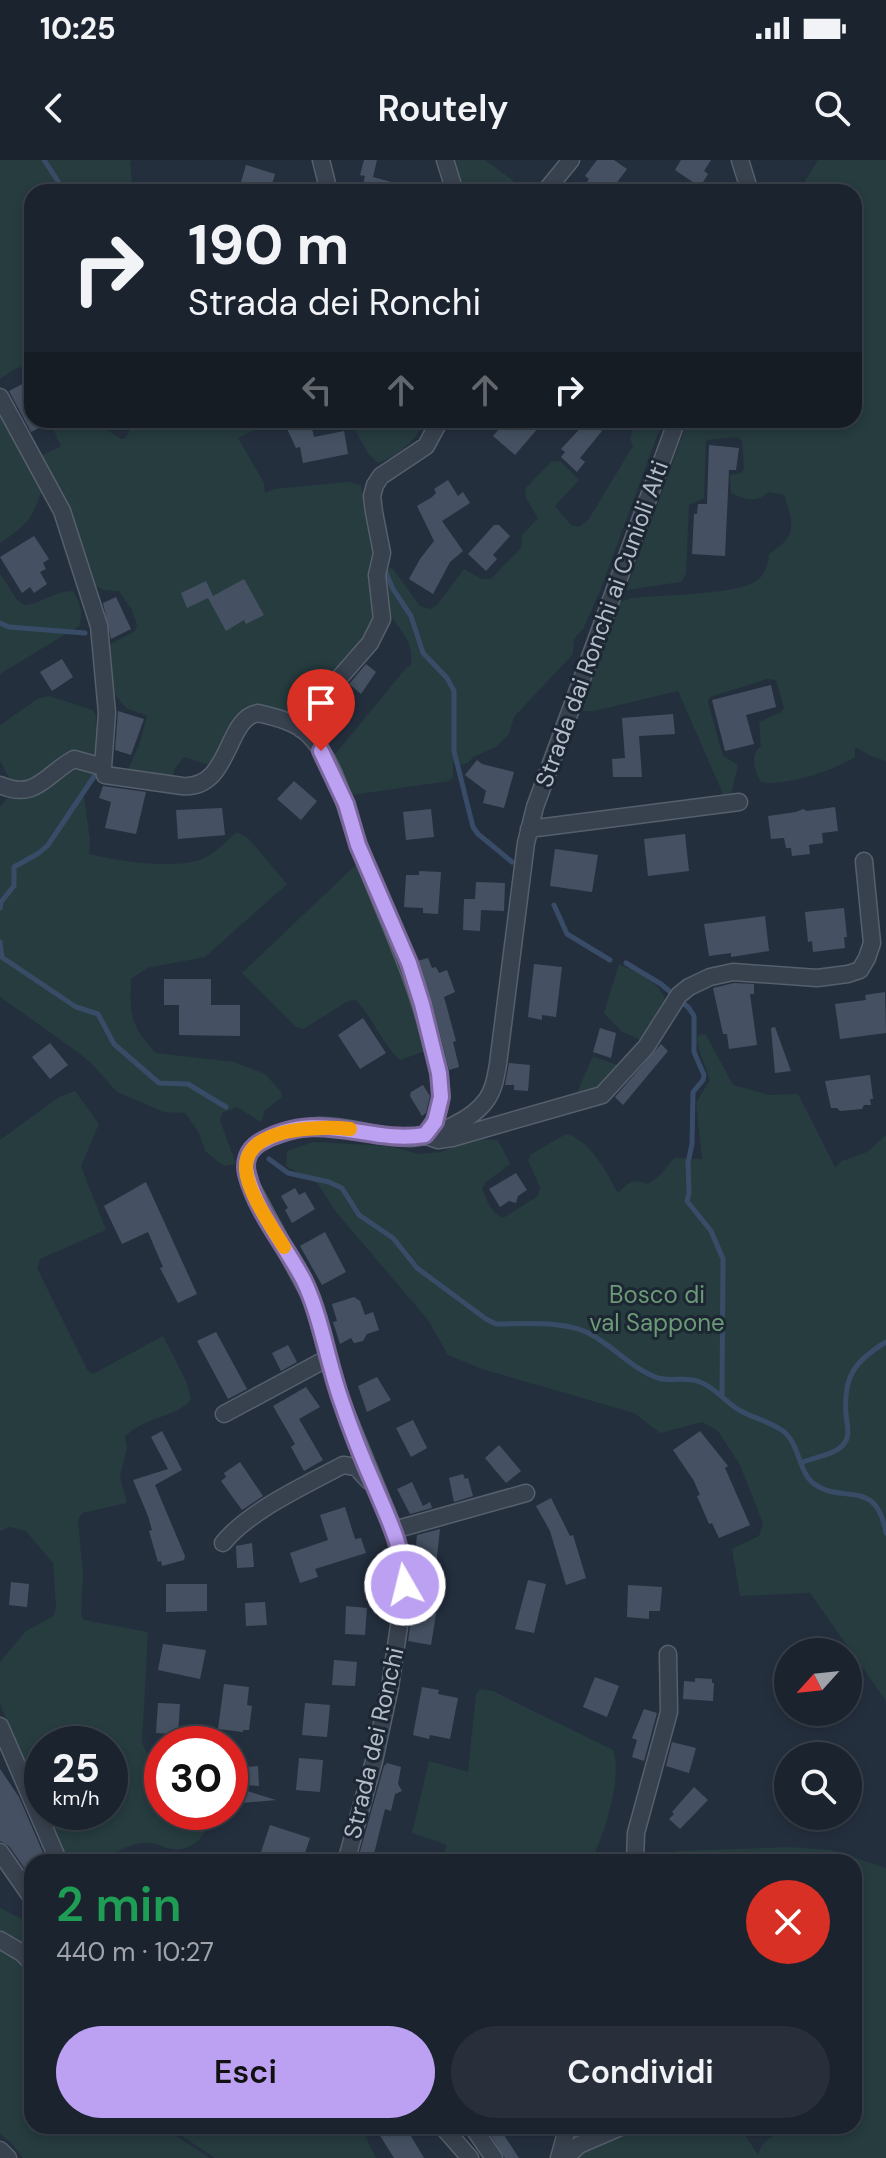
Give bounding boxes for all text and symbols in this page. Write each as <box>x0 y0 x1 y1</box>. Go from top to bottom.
text: 10:25 <box>40 9 116 48</box>
text: Routely <box>377 85 509 132</box>
icon: back <box>32 86 76 130</box>
icon: search <box>810 86 854 130</box>
text: 190 m <box>188 208 349 281</box>
icon: right <box>56 216 160 320</box>
text: Strada dei Ronchi <box>188 279 481 326</box>
icon: left <box>295 368 339 412</box>
icon: ahead <box>379 368 423 412</box>
icon: ahead <box>463 368 507 412</box>
icon: right <box>547 368 591 412</box>
street label: Strada dai Ronchi ai Cunioli Alti <box>528 456 675 791</box>
pin <box>287 669 355 751</box>
icon: arrive <box>299 681 343 725</box>
park label: Bosco di val Sappone <box>589 1279 725 1338</box>
position arrow <box>363 1543 447 1627</box>
north arrow <box>774 1638 862 1726</box>
map controls <box>774 1638 862 1830</box>
street label: Strada dei Ronchi <box>336 1644 411 1842</box>
speed limit sign: 30 <box>144 1726 248 1830</box>
text: 25 <box>52 1742 100 1794</box>
button: search <box>774 1742 862 1830</box>
text: km/h <box>52 1785 100 1811</box>
text: 2 min <box>56 1873 182 1936</box>
button: close <box>746 1880 830 1964</box>
text: 440 m · 10:27 <box>56 1935 214 1969</box>
button: Esci <box>56 2026 435 2118</box>
button: Condividi <box>451 2026 830 2118</box>

